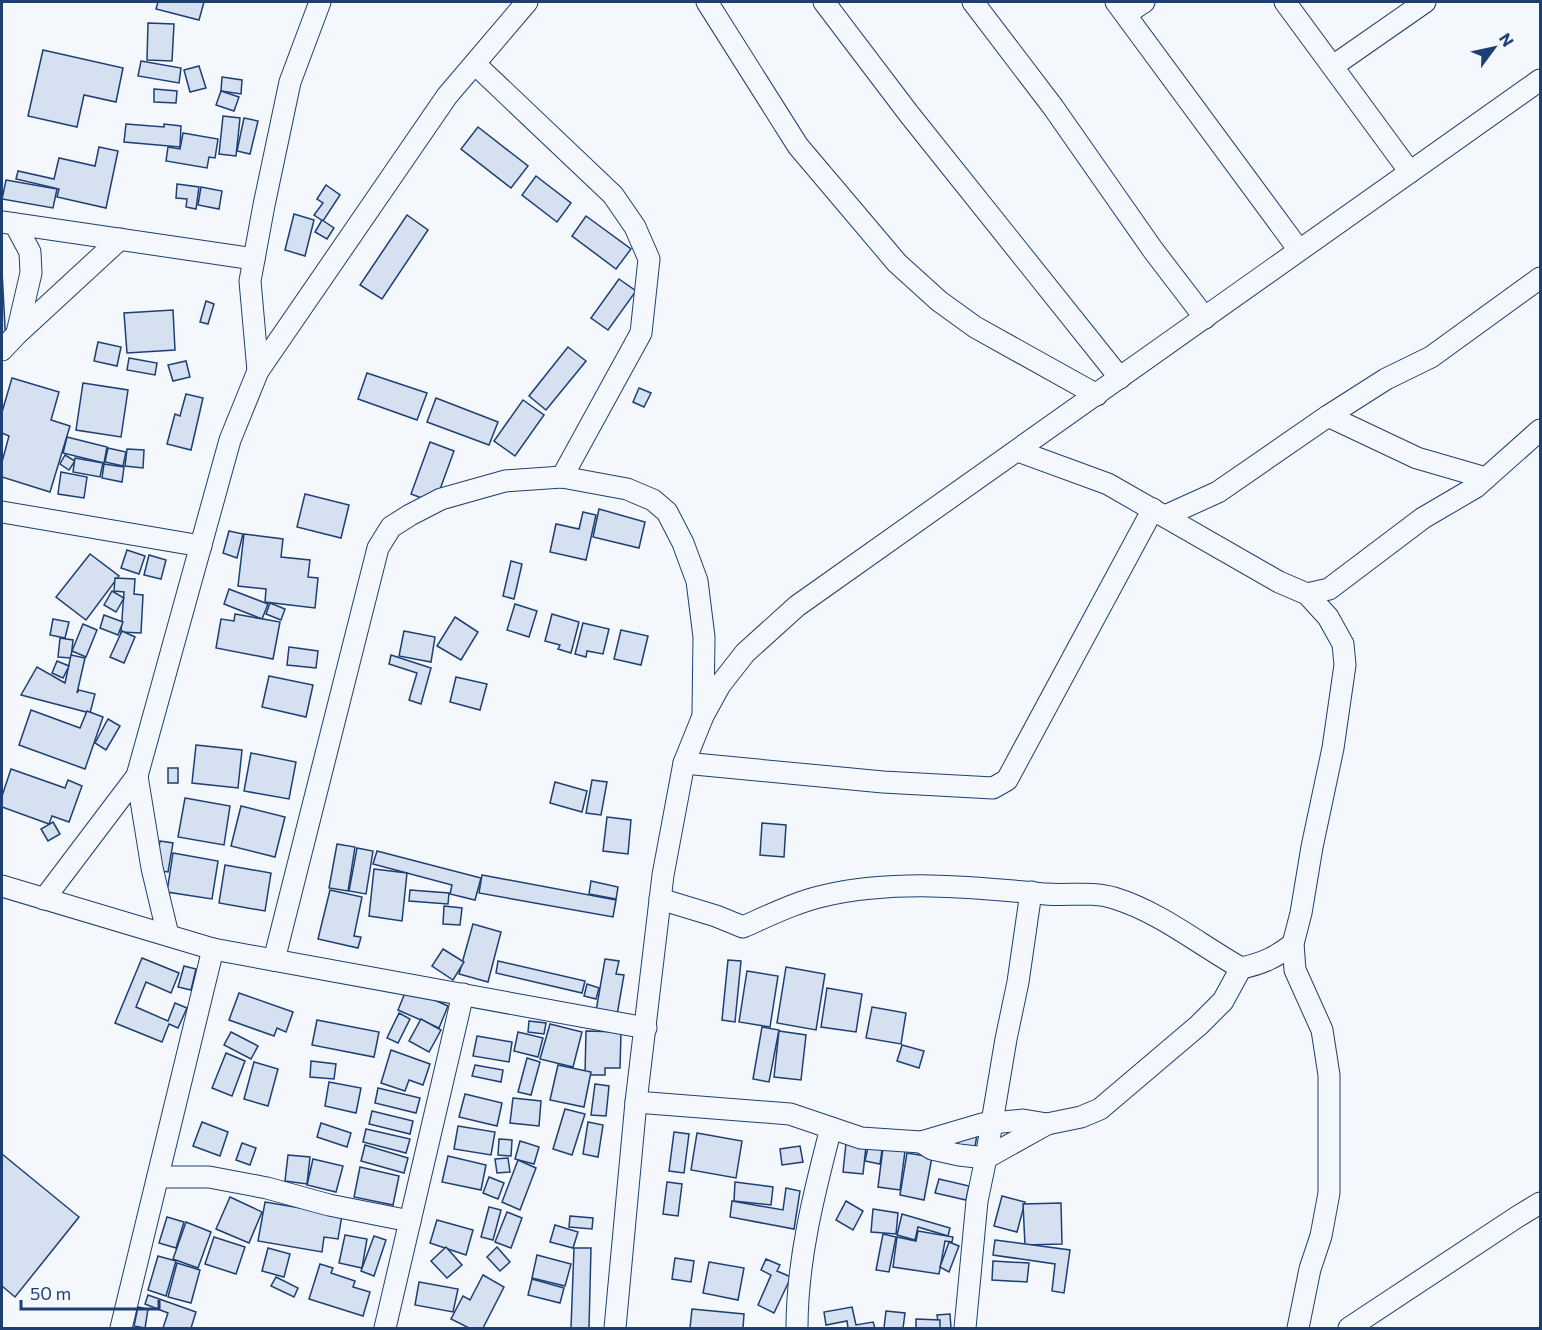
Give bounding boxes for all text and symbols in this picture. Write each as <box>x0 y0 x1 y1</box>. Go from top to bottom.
north arrow <box>1464 18 1524 78</box>
text: N <box>1496 29 1518 50</box>
scale bar <box>21 1273 159 1311</box>
text: 50 m <box>30 1282 71 1304</box>

